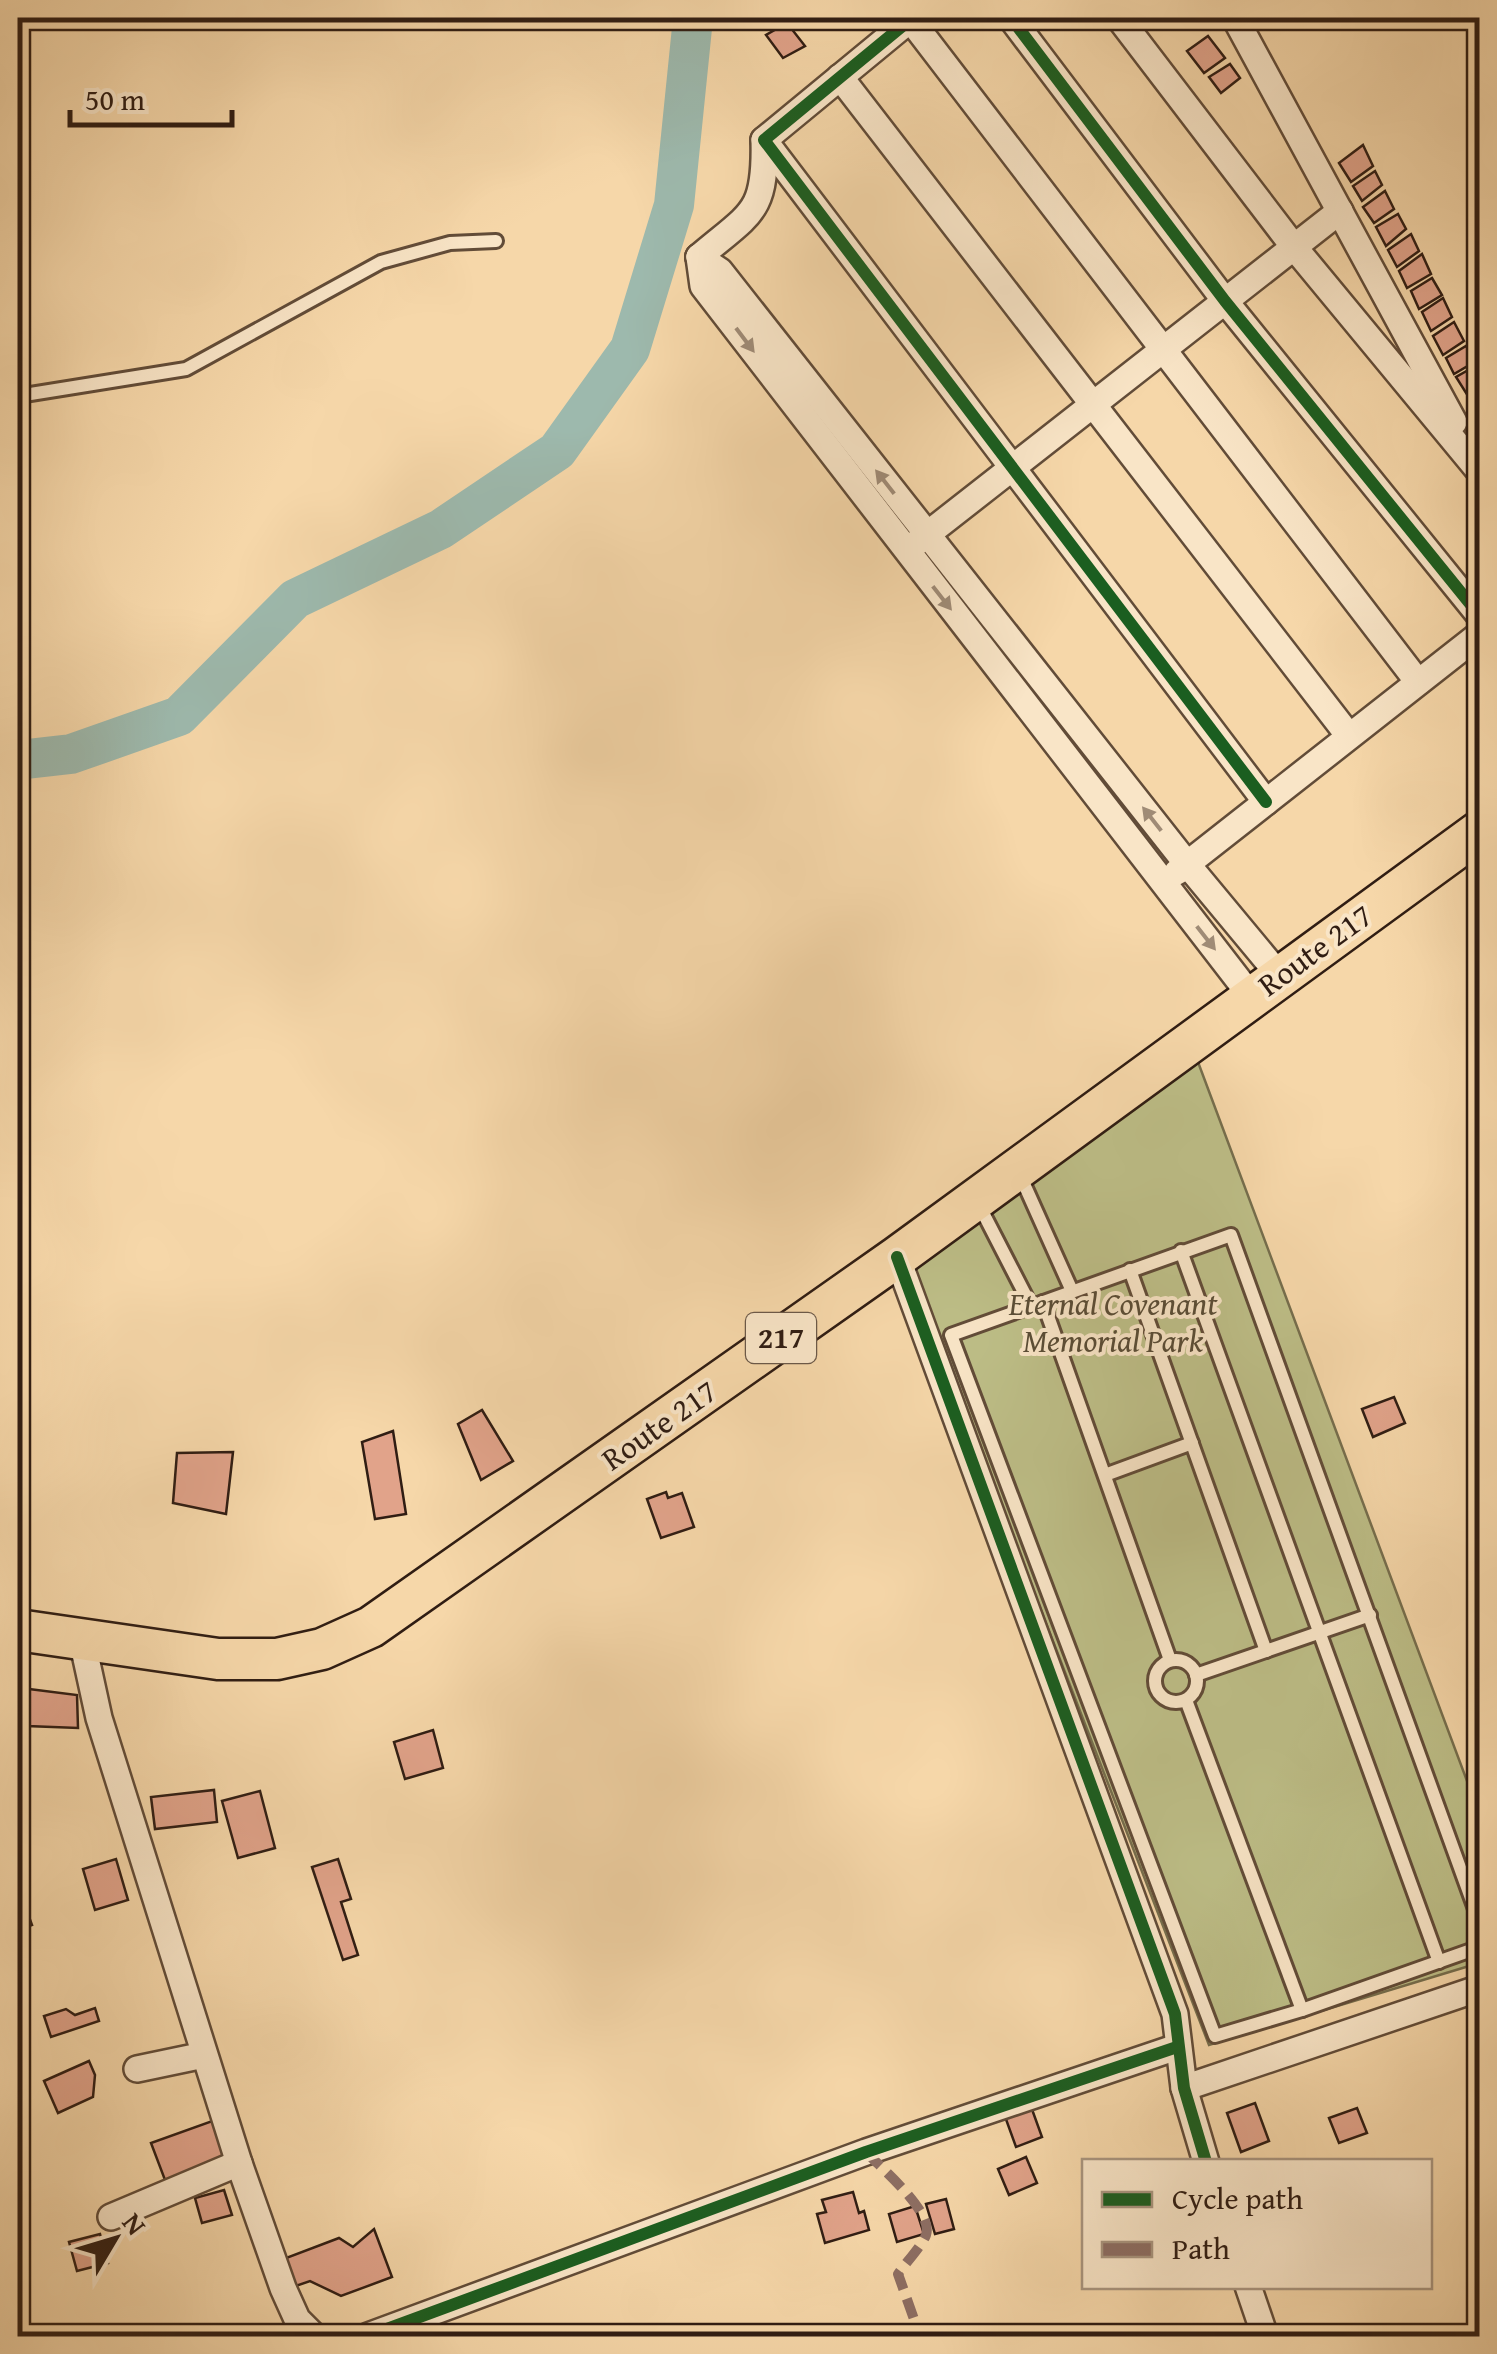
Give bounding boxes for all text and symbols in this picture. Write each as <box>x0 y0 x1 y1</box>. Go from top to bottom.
scale bar <box>70 65 232 127</box>
text: 50 m <box>85 77 145 121</box>
one-way arrow <box>734 327 754 353</box>
one-way arrow <box>875 469 896 494</box>
one-way arrow <box>931 586 952 611</box>
one-way arrow <box>1142 806 1163 832</box>
street label: Route 217 <box>1248 892 1382 1007</box>
one-way arrow <box>1195 925 1215 951</box>
park label: Eternal Covenant Memorial Park <box>1008 1280 1218 1364</box>
road number: 217 <box>746 1313 816 1363</box>
street label: Route 217 <box>591 1368 726 1482</box>
legend <box>1082 2159 1432 2289</box>
text: Cycle path <box>1172 2176 1303 2220</box>
north arrow <box>65 2189 165 2289</box>
text: N <box>113 2203 157 2244</box>
text: Path <box>1172 2226 1230 2270</box>

